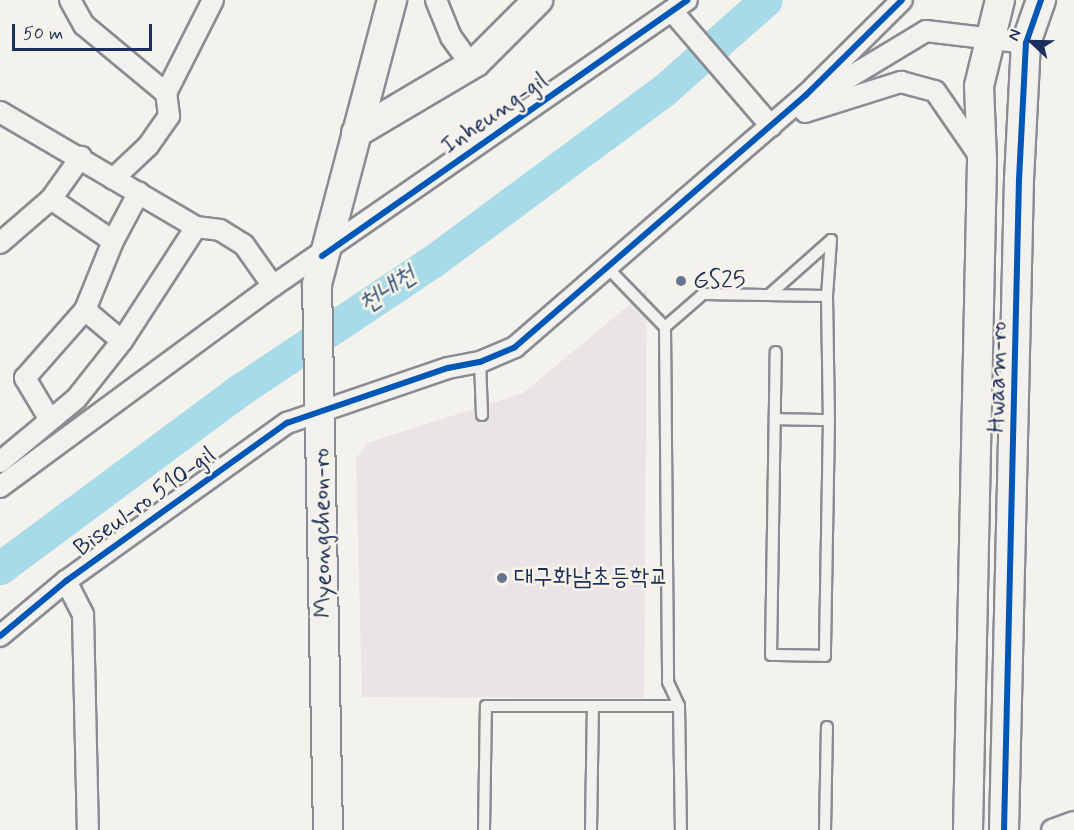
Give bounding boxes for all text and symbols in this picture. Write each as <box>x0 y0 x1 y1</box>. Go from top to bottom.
scale bar <box>15 12 154 50</box>
north arrow <box>1002 12 1062 72</box>
text: 50 m <box>23 22 63 46</box>
text: N <box>1003 26 1027 44</box>
street label: Inheung-gil <box>436 67 554 161</box>
water label: 천내천 <box>353 261 423 321</box>
place label: GS25 <box>693 267 746 295</box>
marker: GS25 <box>674 274 688 288</box>
street label: Hwaam-ro <box>983 321 1013 433</box>
street label: Biseul-ro 510-gil <box>69 441 221 563</box>
street label: Myeongcheon-ro <box>307 448 339 618</box>
place label: 대구화남초등학교 <box>514 564 668 592</box>
marker: 대구화남초등학교 <box>495 571 509 585</box>

